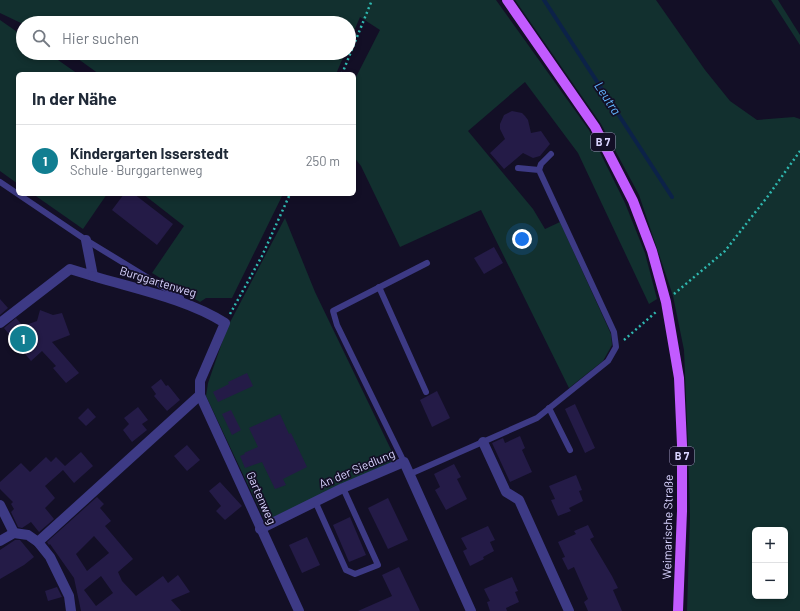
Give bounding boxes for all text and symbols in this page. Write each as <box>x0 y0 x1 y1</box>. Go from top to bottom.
search box <box>16 16 356 60</box>
icon: search <box>30 27 52 49</box>
text: Hier suchen <box>62 29 139 47</box>
water label: Leutra <box>591 78 625 118</box>
text: In der Nähe <box>32 88 117 108</box>
road number: B 7 <box>591 133 615 151</box>
text: Kindergarten Isserstedt <box>70 144 229 162</box>
text: 1 <box>43 153 47 169</box>
text: 250 m <box>306 153 340 169</box>
text: Schule · Burggartenweg <box>70 162 203 178</box>
your location <box>512 229 532 249</box>
street label: Burggartenweg <box>118 263 198 299</box>
pin: 1 <box>10 324 36 354</box>
street label: An der Siedlung <box>317 446 397 490</box>
road number: B 7 <box>670 447 694 465</box>
street label: Gartenweg <box>244 469 280 526</box>
street label: Weimarische Straße <box>659 474 675 580</box>
map controls <box>752 527 788 599</box>
button: + <box>752 527 788 563</box>
button: − <box>752 563 788 599</box>

